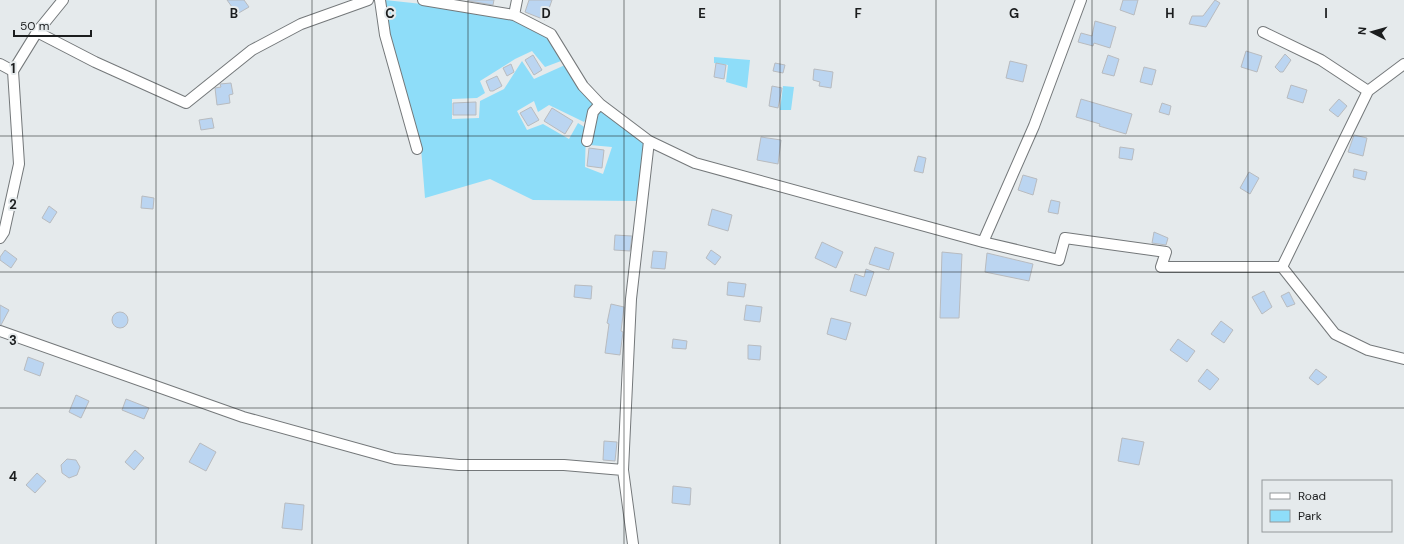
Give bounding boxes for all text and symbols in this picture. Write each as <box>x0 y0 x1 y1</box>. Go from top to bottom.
text: B <box>230 5 238 22</box>
text: C <box>385 5 395 22</box>
text: D <box>541 5 551 22</box>
text: E <box>698 5 706 22</box>
text: F <box>854 5 862 22</box>
text: G <box>1009 5 1019 22</box>
text: H <box>1165 5 1175 22</box>
text: I <box>1324 5 1328 22</box>
scale bar <box>14 12 91 38</box>
north arrow <box>1352 12 1392 52</box>
text: 50 m <box>20 18 49 34</box>
text: N <box>1355 26 1369 36</box>
text: 1 <box>11 60 15 77</box>
text: 2 <box>9 196 17 213</box>
text: 3 <box>9 332 17 349</box>
text: 4 <box>9 468 17 485</box>
legend <box>1262 480 1392 532</box>
text: Road <box>1298 488 1326 504</box>
text: Park <box>1298 508 1322 524</box>

